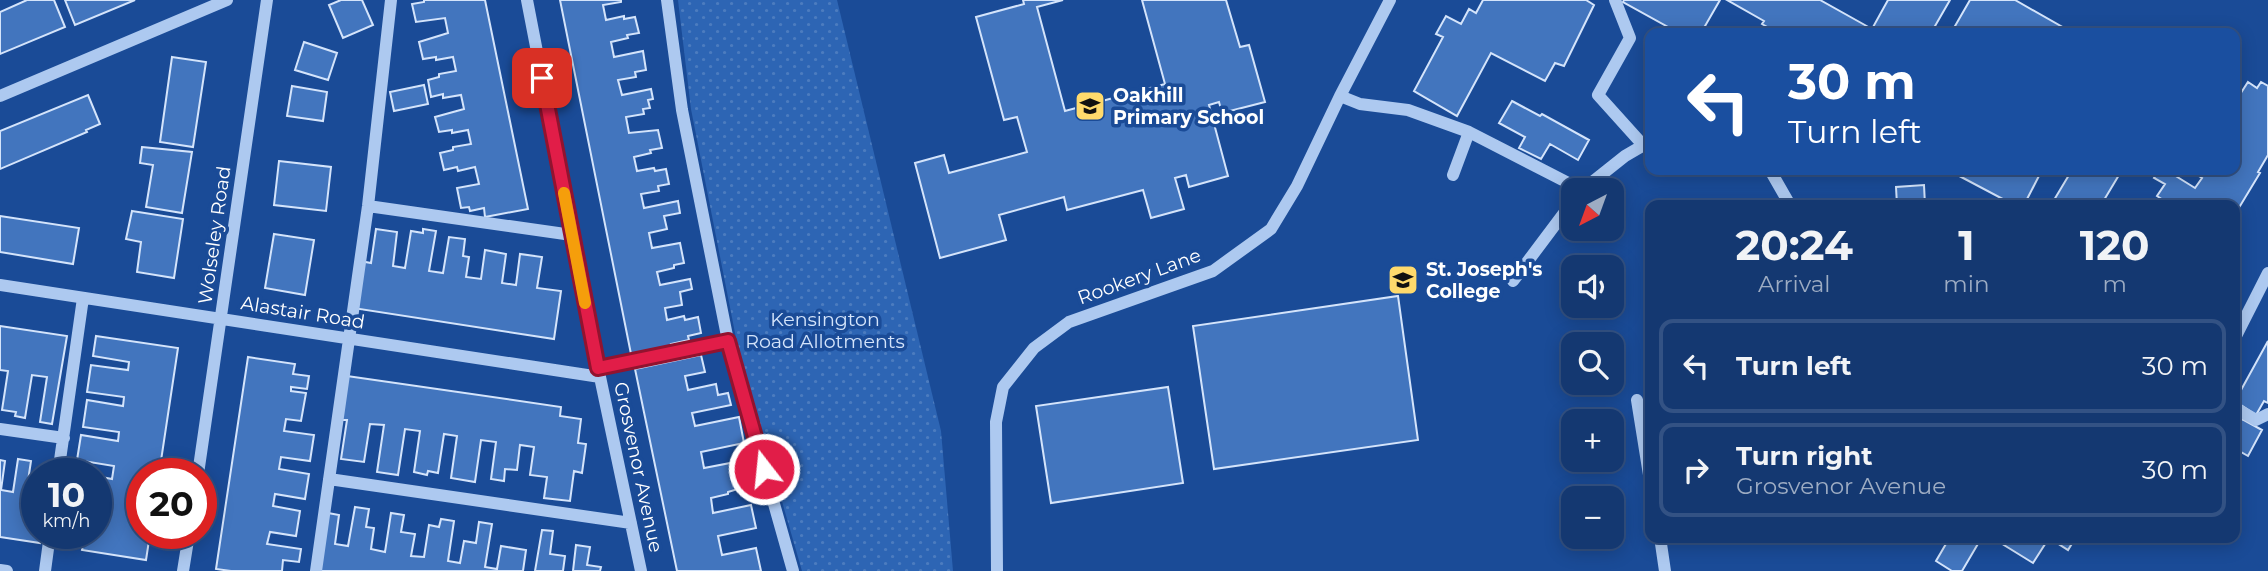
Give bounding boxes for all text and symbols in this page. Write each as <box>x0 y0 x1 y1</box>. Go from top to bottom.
pin <box>512 48 572 108</box>
text: 30 m <box>1788 52 1916 111</box>
icon: left <box>1673 56 1764 147</box>
icon: arrive <box>523 59 561 97</box>
place label: Oakhill Primary School <box>1113 84 1264 129</box>
school or university icon: Oakhill Primary School <box>1073 89 1107 123</box>
text: Turn left <box>1788 112 1922 151</box>
street label: Wolseley Road <box>193 165 236 306</box>
north arrow <box>1561 178 1624 242</box>
map controls <box>1561 178 1624 549</box>
text: 20:24 <box>1735 219 1853 271</box>
text: 1 <box>1958 219 1975 271</box>
text: 120 <box>2080 219 2150 271</box>
street label: Rookery Lane <box>1074 244 1204 309</box>
button: sound <box>1561 255 1624 318</box>
place label: St. Joseph's College <box>1426 258 1542 303</box>
school or university icon: St. Joseph's College <box>1386 263 1420 297</box>
text: Arrival <box>1758 270 1830 298</box>
text: min <box>1943 270 1989 298</box>
text: m <box>2103 270 2127 298</box>
street label: Alastair Road <box>239 291 367 334</box>
park label: Kensington Road Allotments <box>745 308 905 353</box>
button: search <box>1561 332 1624 395</box>
icon: left <box>1677 347 1715 385</box>
text: Turn left <box>1736 350 1852 382</box>
text: 30 m <box>2142 350 2208 382</box>
street label: Grosvenor Avenue <box>609 380 668 554</box>
button: + <box>1561 409 1624 472</box>
position arrow <box>727 432 801 506</box>
text: Turn right <box>1736 440 1872 472</box>
icon: right <box>1677 451 1715 489</box>
text: 30 m <box>2142 454 2208 486</box>
speed limit sign: 20 <box>126 458 217 549</box>
text: Grosvenor Avenue <box>1736 472 1946 500</box>
text: 10 <box>48 473 85 516</box>
button: − <box>1561 486 1624 549</box>
text: km/h <box>42 510 91 532</box>

